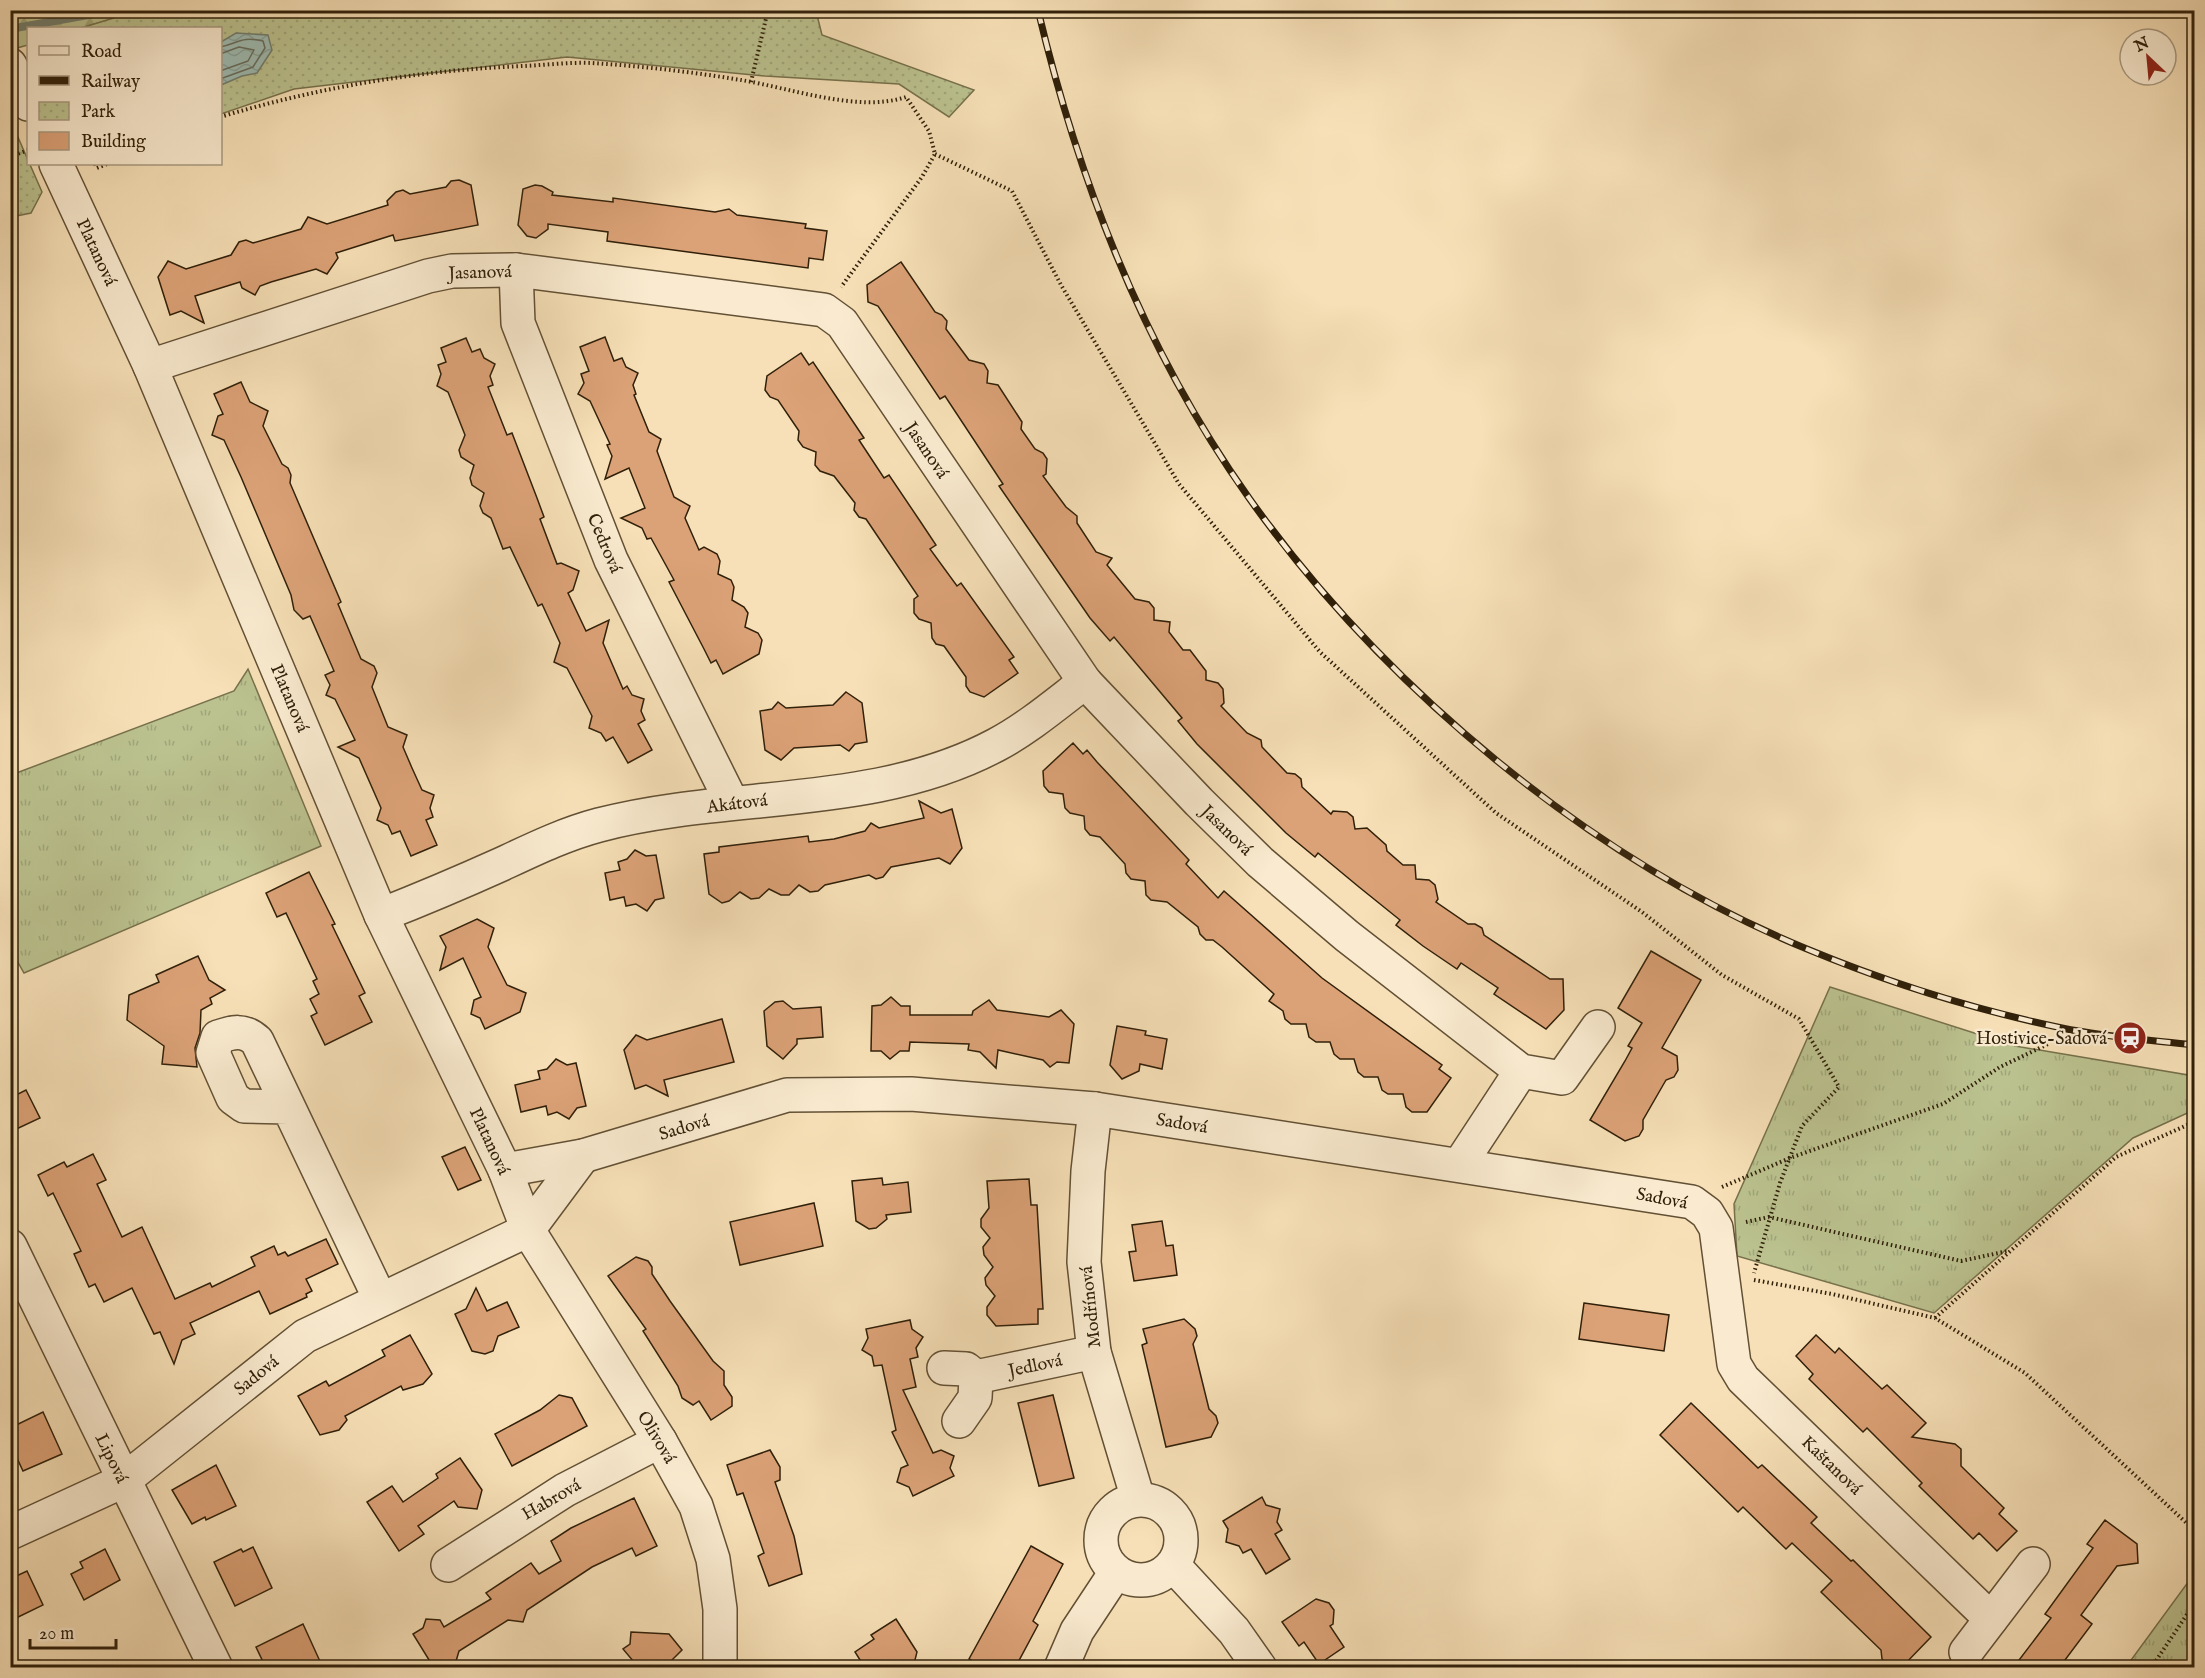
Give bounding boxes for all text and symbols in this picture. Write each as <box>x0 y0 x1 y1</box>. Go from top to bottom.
legend <box>27 27 222 165</box>
north arrow <box>2118 27 2178 87</box>
text: N <box>2131 33 2153 58</box>
text: Road <box>81 41 122 64</box>
text: Railway <box>81 71 140 94</box>
text: Park <box>81 101 116 124</box>
text: Building <box>81 131 146 154</box>
street label: Platanová <box>70 215 121 290</box>
street label: Jasanová <box>446 261 512 286</box>
street label: Jasanová <box>897 416 953 484</box>
street label: Cedrová <box>581 510 627 577</box>
street label: Platanová <box>264 661 313 736</box>
street label: Akátová <box>705 789 769 820</box>
street label: Jasanová <box>1194 799 1257 862</box>
station icon: Hostivice-Sadová <box>2112 1020 2148 1056</box>
place label: Hostivice-Sadová <box>1976 1028 2107 1051</box>
street label: Platanová <box>463 1104 514 1179</box>
street label: Sadová <box>1154 1109 1209 1140</box>
street label: Sadová <box>656 1110 713 1147</box>
street label: Sadová <box>1634 1183 1690 1216</box>
street label: Modřínová <box>1076 1265 1107 1349</box>
street label: Jedlová <box>1004 1349 1065 1384</box>
street label: Sadová <box>230 1351 284 1401</box>
street label: Olivová <box>631 1407 681 1469</box>
street label: Lipová <box>89 1430 133 1488</box>
street label: Kaštanová <box>1796 1431 1866 1501</box>
street label: Habrová <box>518 1474 586 1526</box>
scale bar <box>30 1612 116 1650</box>
text: 20 m <box>39 1623 74 1646</box>

